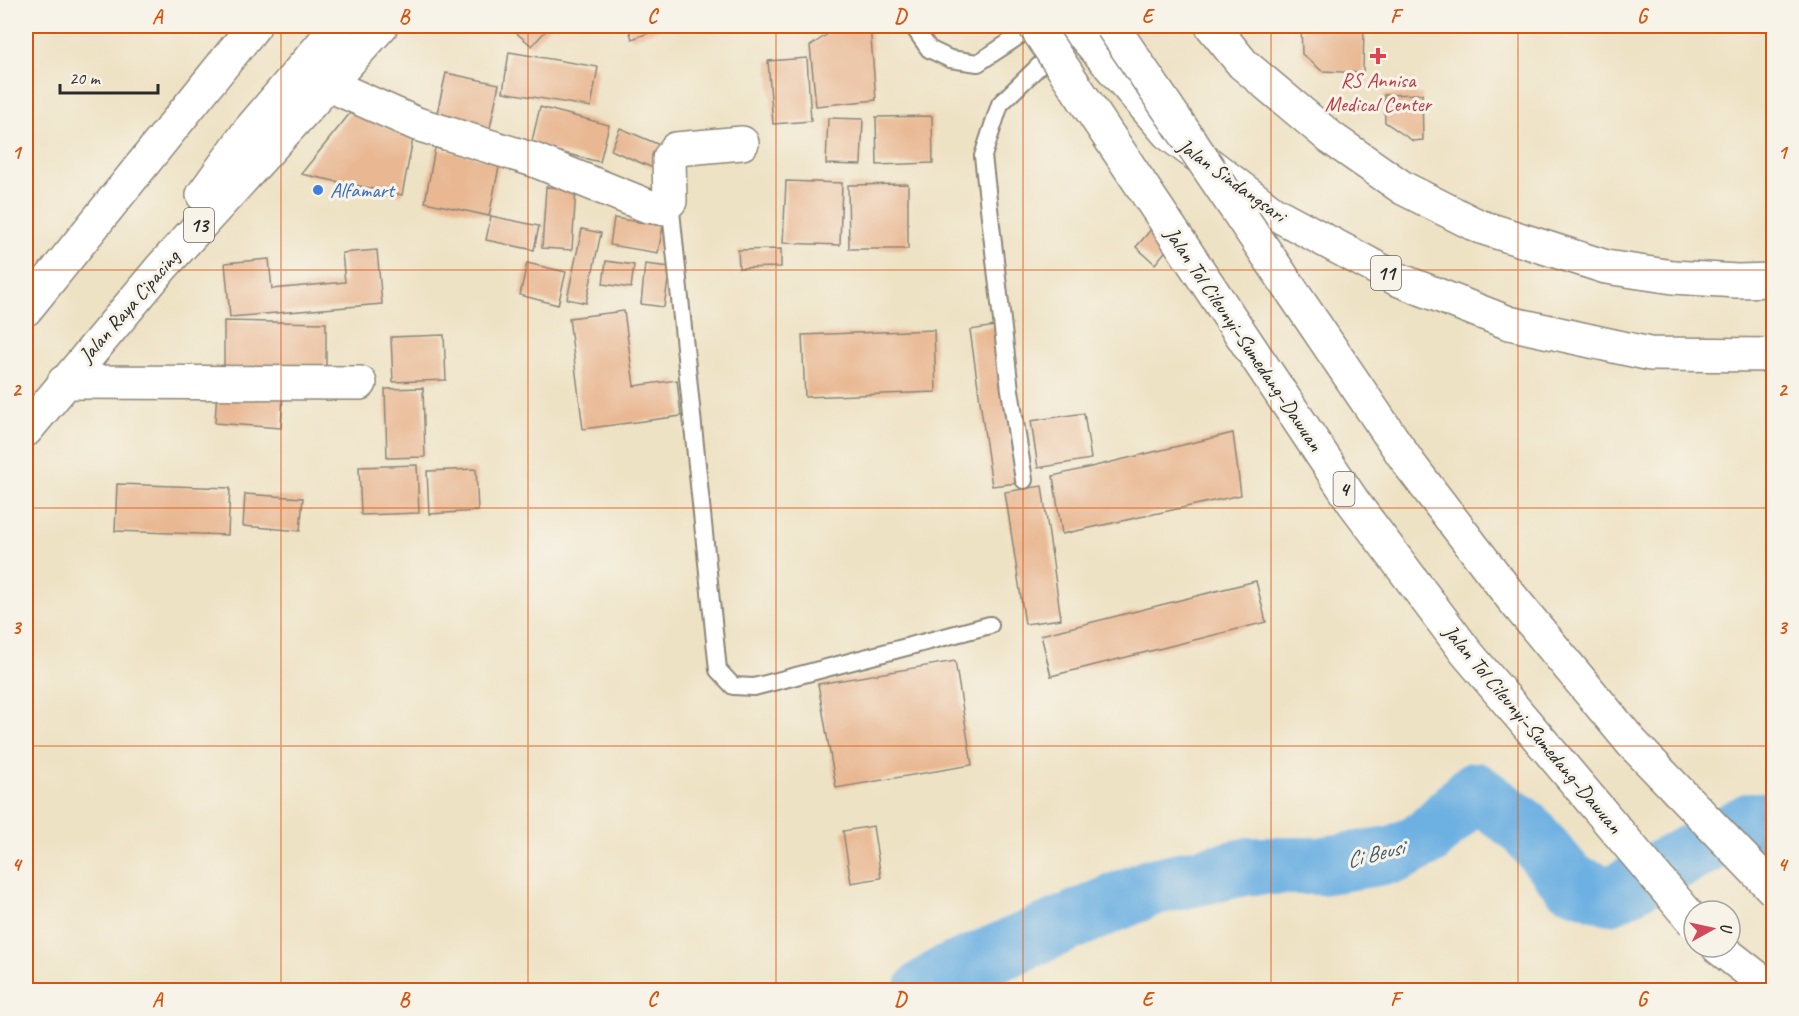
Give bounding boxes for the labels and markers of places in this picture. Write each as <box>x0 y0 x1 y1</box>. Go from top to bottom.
marker: RS Annisa Medical Center <box>1369 47 1387 65</box>
place label: RS Annisa Medical Center <box>1325 67 1433 117</box>
place label: Alfamart <box>330 177 396 203</box>
marker: Alfamart <box>311 183 325 197</box>

